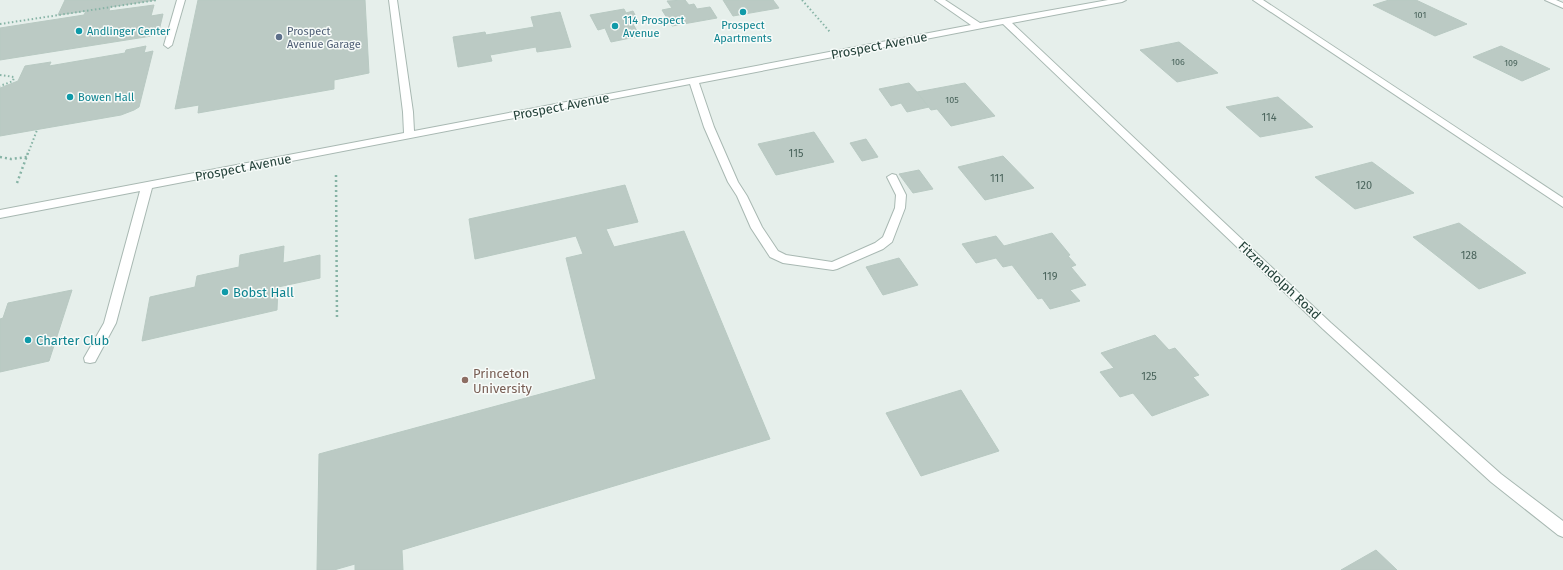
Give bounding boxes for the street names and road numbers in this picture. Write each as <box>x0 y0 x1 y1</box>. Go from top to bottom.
street label: Prospect Avenue <box>830 29 929 62</box>
street label: Prospect Avenue <box>512 90 611 123</box>
street label: Prospect Avenue <box>194 151 293 184</box>
street label: Fitzrandolph Road <box>1235 238 1324 322</box>

